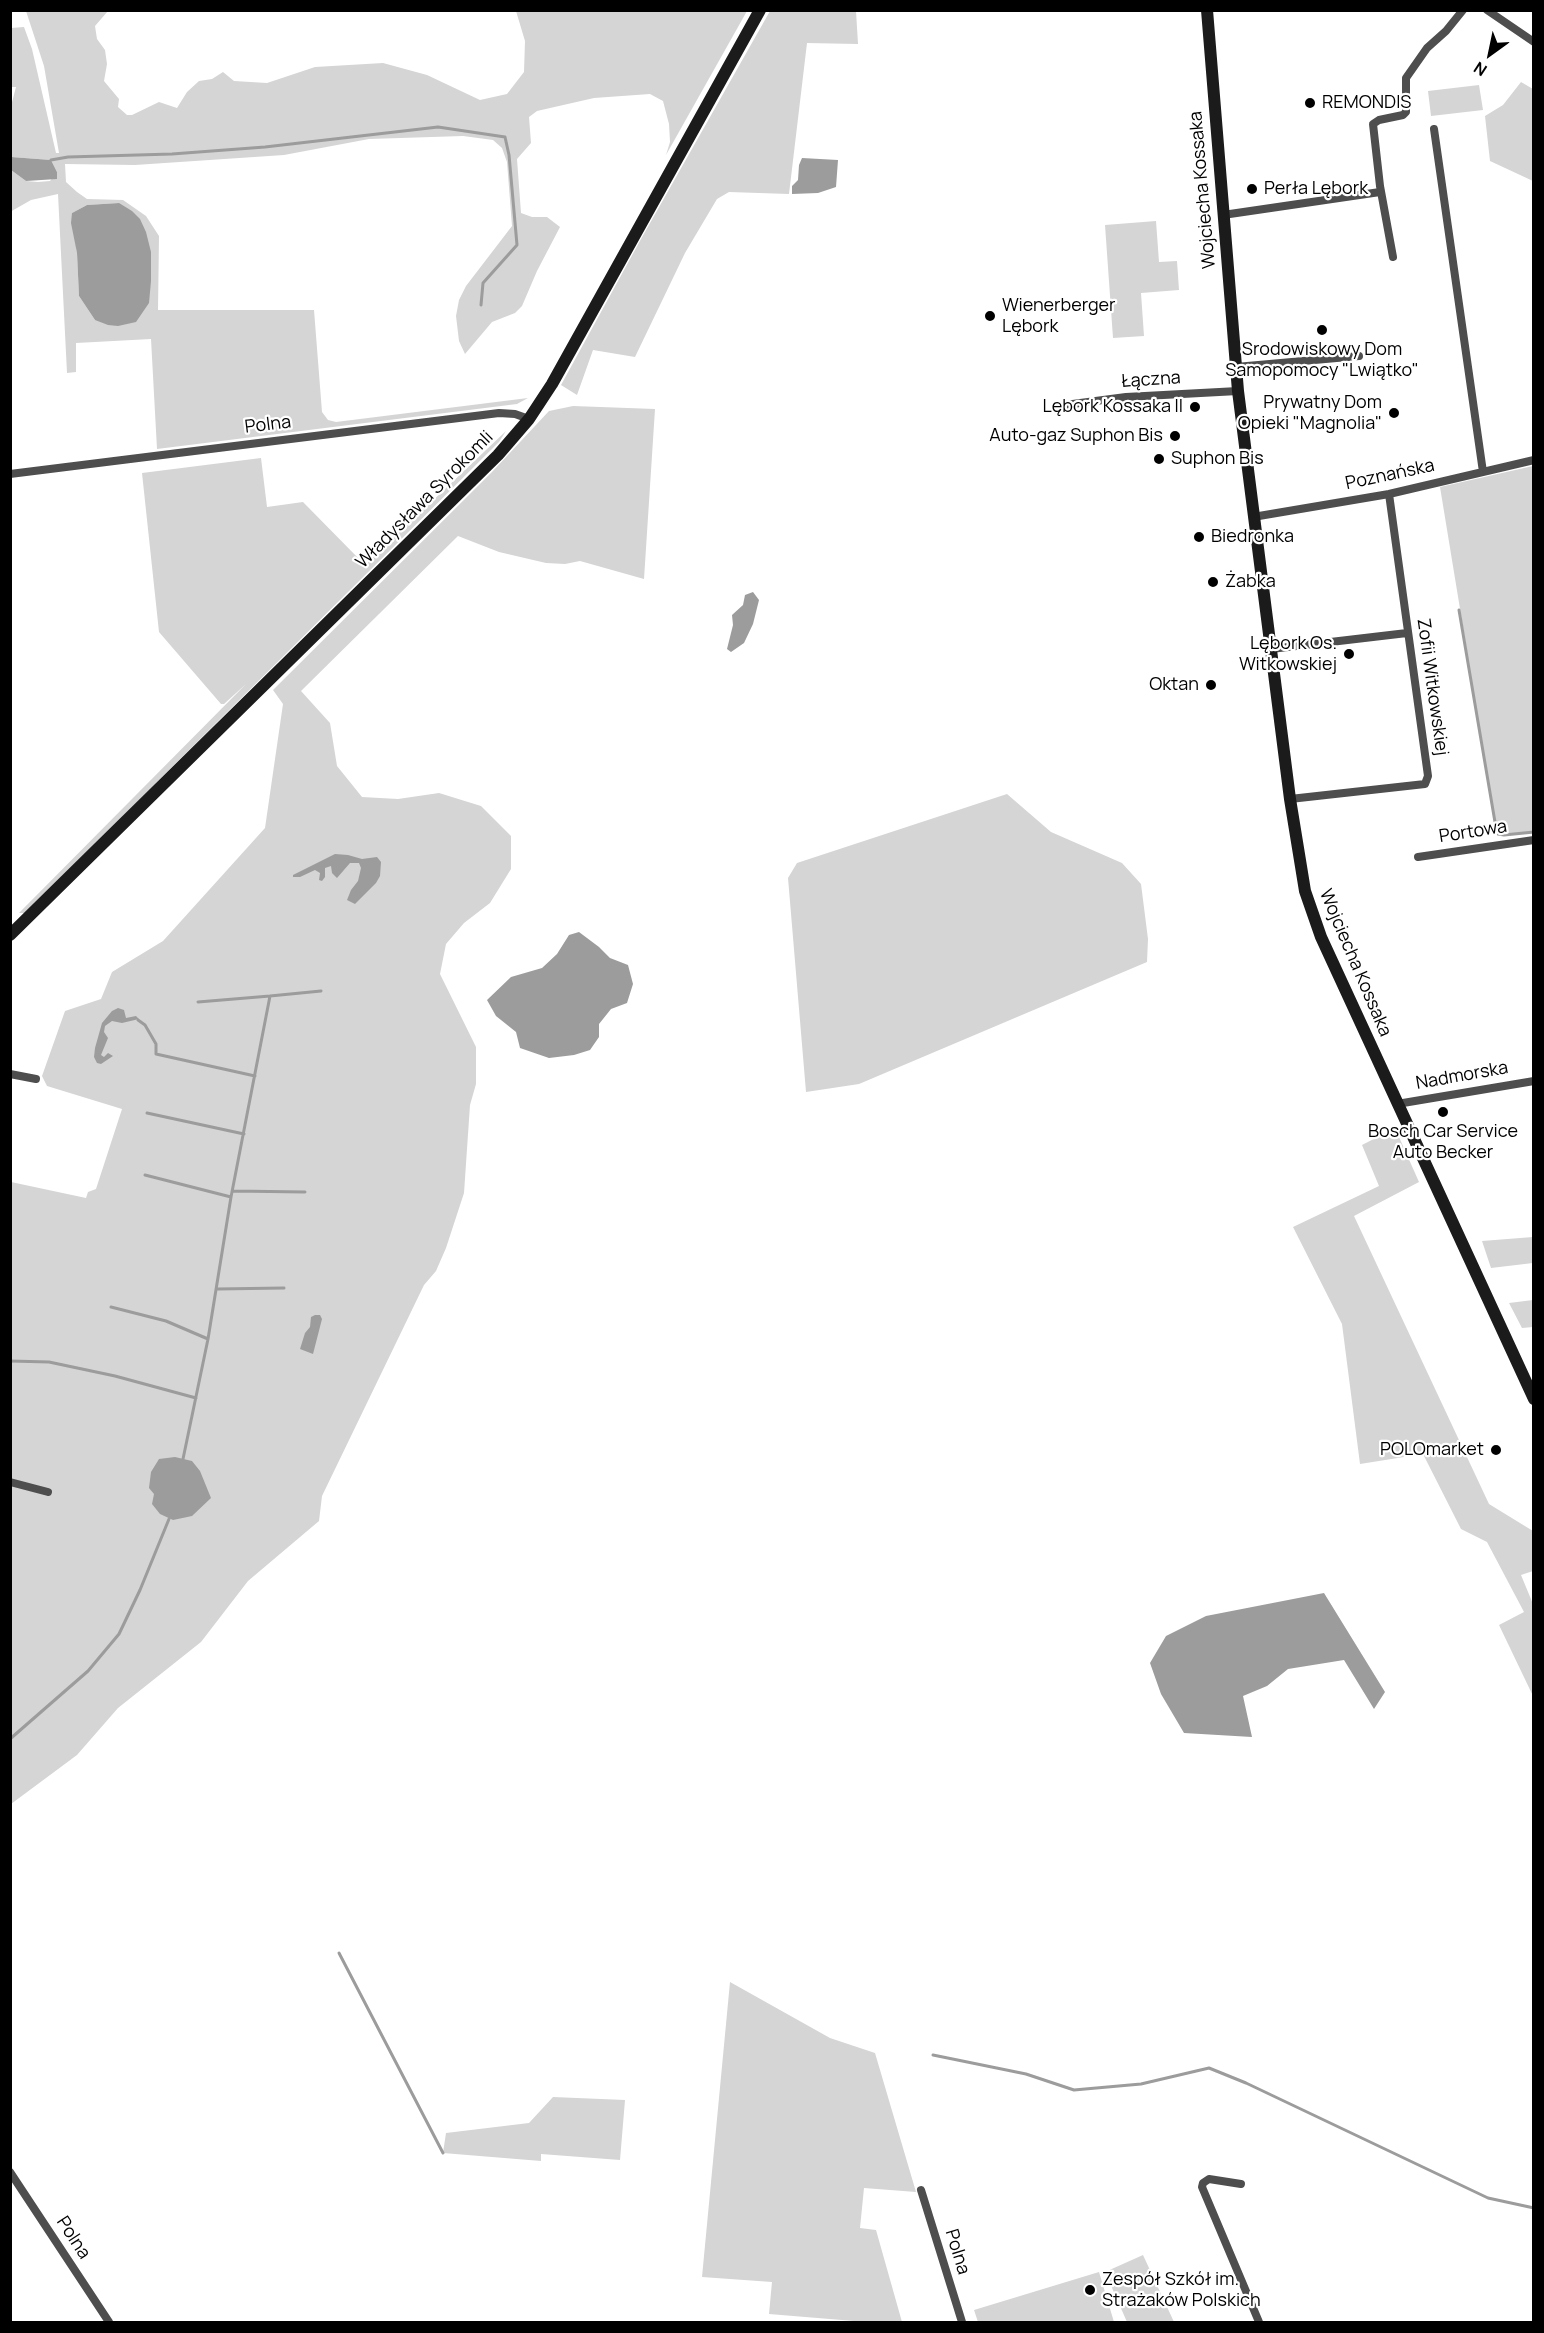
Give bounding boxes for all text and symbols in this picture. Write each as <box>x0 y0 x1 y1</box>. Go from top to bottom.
north arrow <box>1460 24 1520 84</box>
text: N <box>1469 57 1491 81</box>
place label: REMONDIS <box>1322 92 1411 114</box>
marker: REMONDIS <box>1303 96 1317 110</box>
street label: Wojciecha Kossaka <box>1185 110 1221 270</box>
place label: Perła Lębork <box>1264 178 1368 200</box>
marker: Perła Lębork <box>1245 182 1259 196</box>
place label: Wienerberger Lębork <box>1002 295 1116 338</box>
marker: Wienerberger Lębork <box>983 309 997 323</box>
marker: Srodowiskowy Dom Samopomocy "Lwiątko" <box>1315 323 1329 337</box>
place label: Srodowiskowy Dom Samopomocy "Lwiątko" <box>1225 339 1419 382</box>
street label: Łączna <box>1121 367 1181 393</box>
place label: Prywatny Dom Opieki "Magnolia" <box>1238 392 1382 434</box>
place label: Lębork Kossaka II <box>1043 396 1183 418</box>
marker: Lębork Kossaka II <box>1188 400 1202 414</box>
marker: Prywatny Dom Opieki "Magnolia" <box>1387 406 1401 420</box>
street label: Polna <box>244 411 292 439</box>
place label: Auto-gaz Suphon Bis <box>989 425 1163 447</box>
street label: Władysława Syrokomli <box>352 427 498 573</box>
marker: Auto-gaz Suphon Bis <box>1168 429 1182 443</box>
place label: Suphon Bis <box>1171 448 1264 470</box>
marker: Suphon Bis <box>1152 452 1166 466</box>
street label: Poznańska <box>1344 455 1436 495</box>
place label: Biedronka <box>1211 526 1294 548</box>
marker: Biedronka <box>1192 530 1206 544</box>
place label: Żabka <box>1225 571 1276 593</box>
marker: Żabka <box>1206 575 1220 589</box>
street label: Zofii Witkowskiej <box>1412 617 1452 757</box>
place label: Lębork Os. Witkowskiej <box>1239 633 1337 676</box>
marker: Lębork Os. Witkowskiej <box>1342 647 1356 661</box>
place label: Oktan <box>1149 674 1199 696</box>
marker: Oktan <box>1204 678 1218 692</box>
street label: Portowa <box>1438 816 1508 848</box>
street label: Wojciecha Kossaka <box>1314 886 1396 1040</box>
street label: Nadmorska <box>1414 1057 1510 1095</box>
marker: Bosch Car Service Auto Becker <box>1436 1105 1450 1119</box>
place label: Bosch Car Service Auto Becker <box>1368 1121 1518 1164</box>
place label: POLOmarket <box>1380 1439 1484 1461</box>
marker: POLOmarket <box>1489 1443 1503 1457</box>
street label: Polna <box>51 2213 95 2263</box>
street label: Polna <box>940 2227 974 2277</box>
place label: Zespół Szkół im. Strażaków Polskich <box>1102 2269 1261 2312</box>
marker: Zespół Szkół im. Strażaków Polskich <box>1083 2283 1097 2297</box>

